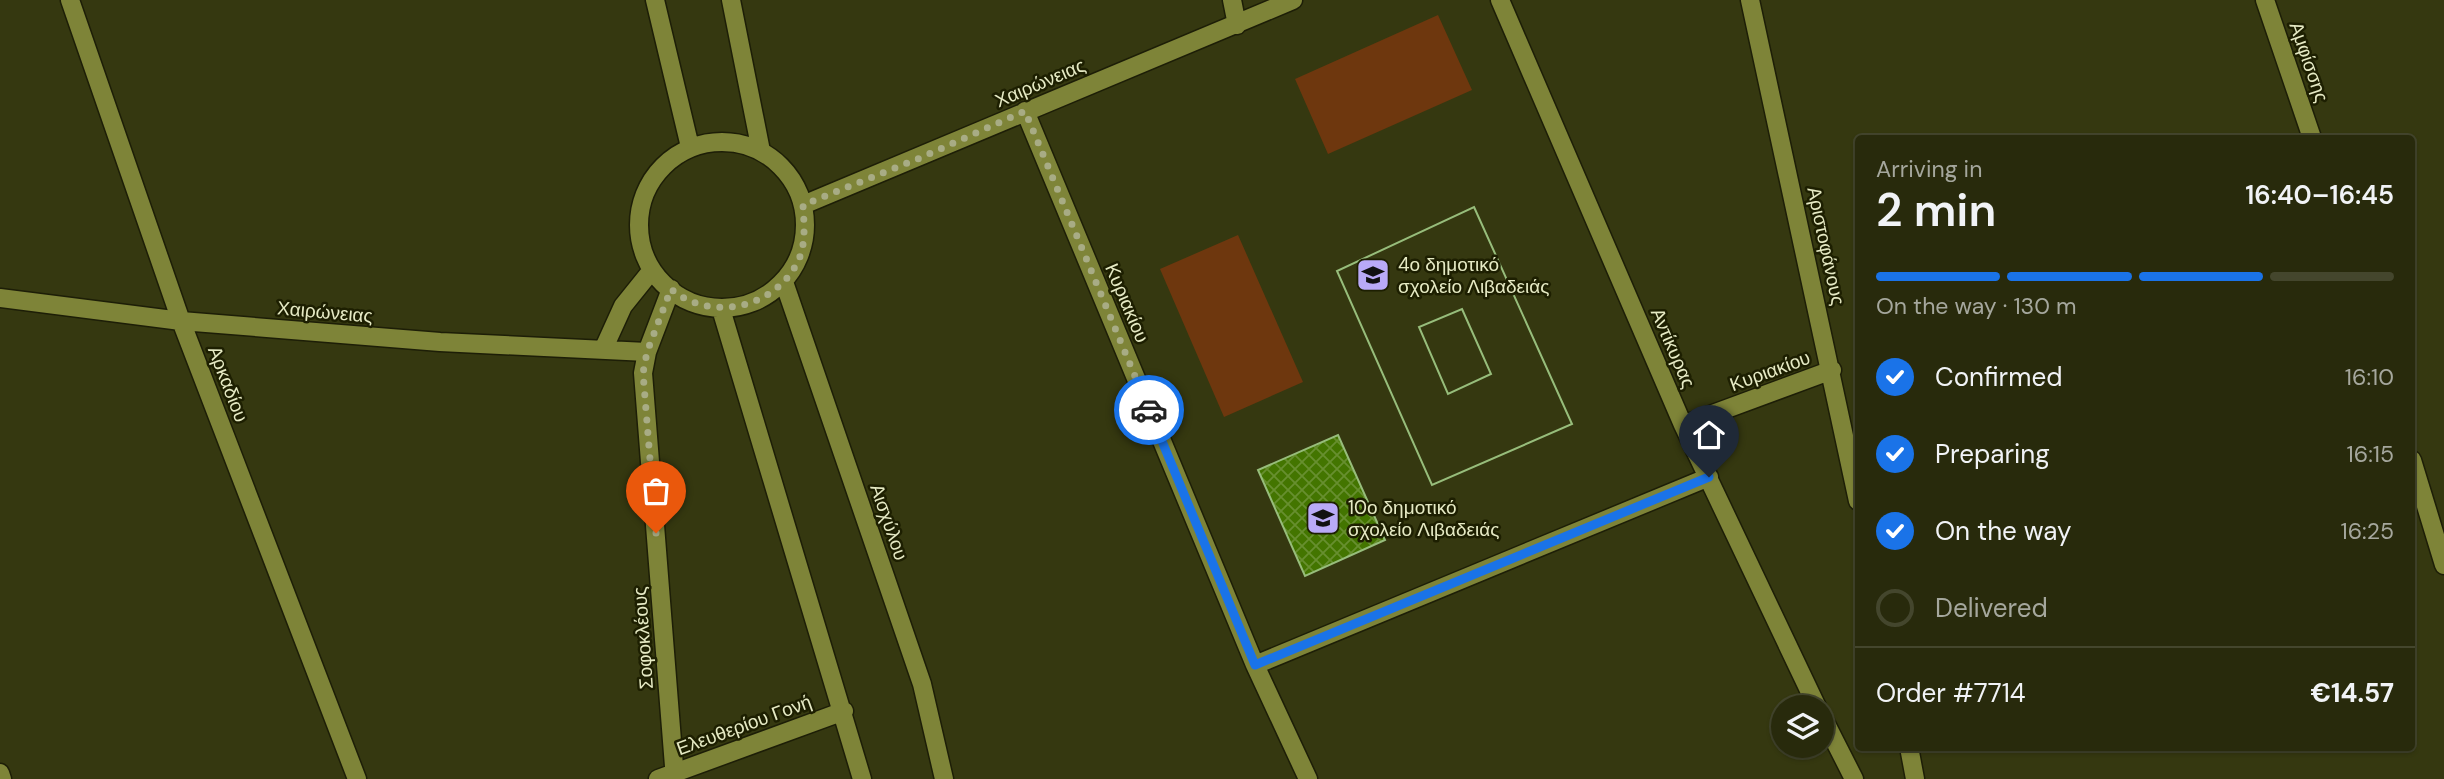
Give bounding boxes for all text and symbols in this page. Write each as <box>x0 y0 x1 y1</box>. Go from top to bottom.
street label: Αμφίσσης <box>2284 19 2334 105</box>
street label: Χαιρώνειας <box>991 53 1089 113</box>
text: Arriving in <box>1876 154 1982 184</box>
text: 16:40–16:45 <box>2245 178 2394 212</box>
text: 2 min <box>1876 180 1996 240</box>
street label: Αριστοφάνους <box>1801 185 1851 307</box>
place label: 4ο δημοτικό σχολείο Λιβαδειάς <box>1398 252 1549 299</box>
school or university icon: 4ο δημοτικό σχολείο Λιβαδειάς <box>1354 256 1392 294</box>
street label: Κυριακίου <box>1099 260 1155 346</box>
text: On the way · 130 m <box>1876 291 2077 321</box>
street label: Χαιρώνειας <box>276 295 374 329</box>
street label: Αντίκυρας <box>1645 304 1701 392</box>
street label: Αρκαδίου <box>202 342 254 426</box>
street label: Κυριακίου <box>1726 345 1814 397</box>
icon: check <box>1876 358 1914 396</box>
text: Confirmed <box>1935 360 2062 394</box>
text: 16:10 <box>2345 362 2394 392</box>
courier <box>1114 375 1184 445</box>
icon: car <box>1130 391 1168 429</box>
pin <box>1679 405 1739 477</box>
icon: home <box>1690 416 1728 454</box>
icon: check <box>1876 435 1914 473</box>
text: Preparing <box>1935 437 2050 471</box>
text: 16:15 <box>2347 439 2394 469</box>
pin <box>626 461 686 533</box>
icon: bag <box>637 472 675 510</box>
street label: Αισχύλου <box>864 481 914 563</box>
place label: 10ο δημοτικό σχολείο Λιβαδειάς <box>1348 495 1499 542</box>
school or university icon: 10ο δημοτικό σχολείο Λιβαδειάς <box>1304 499 1342 537</box>
icon: check <box>1876 512 1914 550</box>
text: On the way <box>1935 514 2071 548</box>
text: 16:25 <box>2340 516 2394 546</box>
street label: Σοφοκλέους <box>627 586 659 690</box>
text: Delivered <box>1935 591 2048 625</box>
text: Order #7714 <box>1876 676 2026 710</box>
text: €14.57 <box>2311 676 2394 710</box>
street label: Ελευθερίου Γονή <box>673 689 815 761</box>
map controls <box>1771 695 1834 758</box>
button: layers <box>1771 695 1834 758</box>

